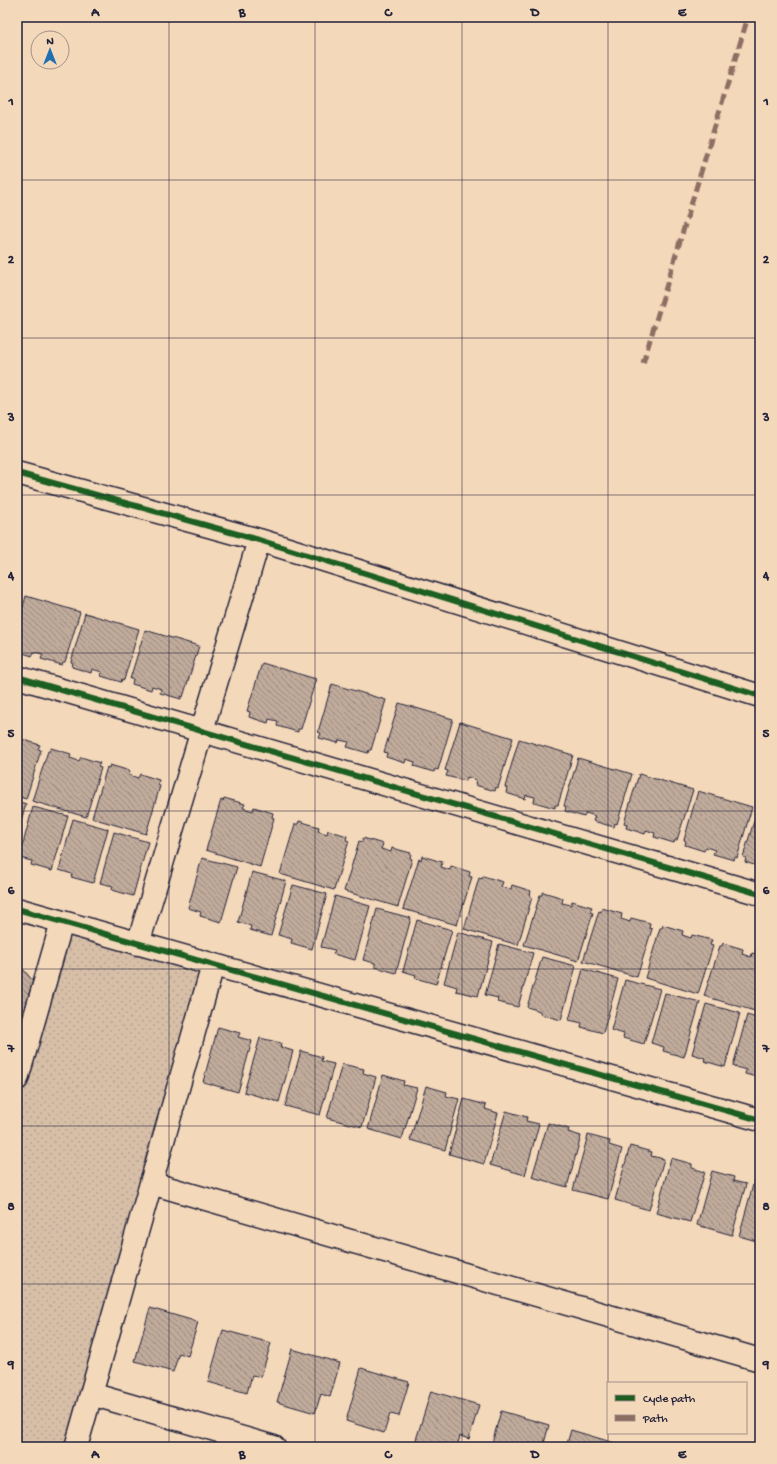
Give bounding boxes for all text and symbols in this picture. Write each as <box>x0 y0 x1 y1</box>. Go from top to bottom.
text: A <box>90 6 100 21</box>
text: B <box>238 6 247 21</box>
text: C <box>383 6 393 21</box>
text: D <box>530 6 540 21</box>
text: E <box>678 6 687 21</box>
north arrow <box>30 30 70 70</box>
text: N <box>46 36 54 48</box>
text: 1 <box>7 95 14 110</box>
text: 1 <box>762 95 769 110</box>
text: 2 <box>8 253 15 268</box>
text: 2 <box>763 253 770 268</box>
text: 3 <box>7 411 15 426</box>
text: 3 <box>762 411 770 426</box>
text: 4 <box>7 569 15 584</box>
text: 4 <box>762 569 770 584</box>
text: 5 <box>8 727 15 742</box>
text: 5 <box>763 727 770 742</box>
text: 6 <box>8 884 15 899</box>
text: 6 <box>763 884 770 899</box>
text: 7 <box>7 1042 16 1057</box>
text: 7 <box>762 1042 771 1057</box>
text: 8 <box>7 1200 15 1215</box>
text: 8 <box>762 1200 770 1215</box>
text: 9 <box>7 1358 15 1373</box>
text: 9 <box>762 1358 770 1373</box>
legend <box>607 1382 747 1434</box>
text: Cycle path <box>643 1393 696 1407</box>
text: Path <box>642 1413 668 1427</box>
text: A <box>90 1448 100 1463</box>
text: B <box>238 1448 247 1463</box>
text: C <box>383 1448 393 1463</box>
text: D <box>530 1448 540 1463</box>
text: E <box>678 1448 687 1463</box>

